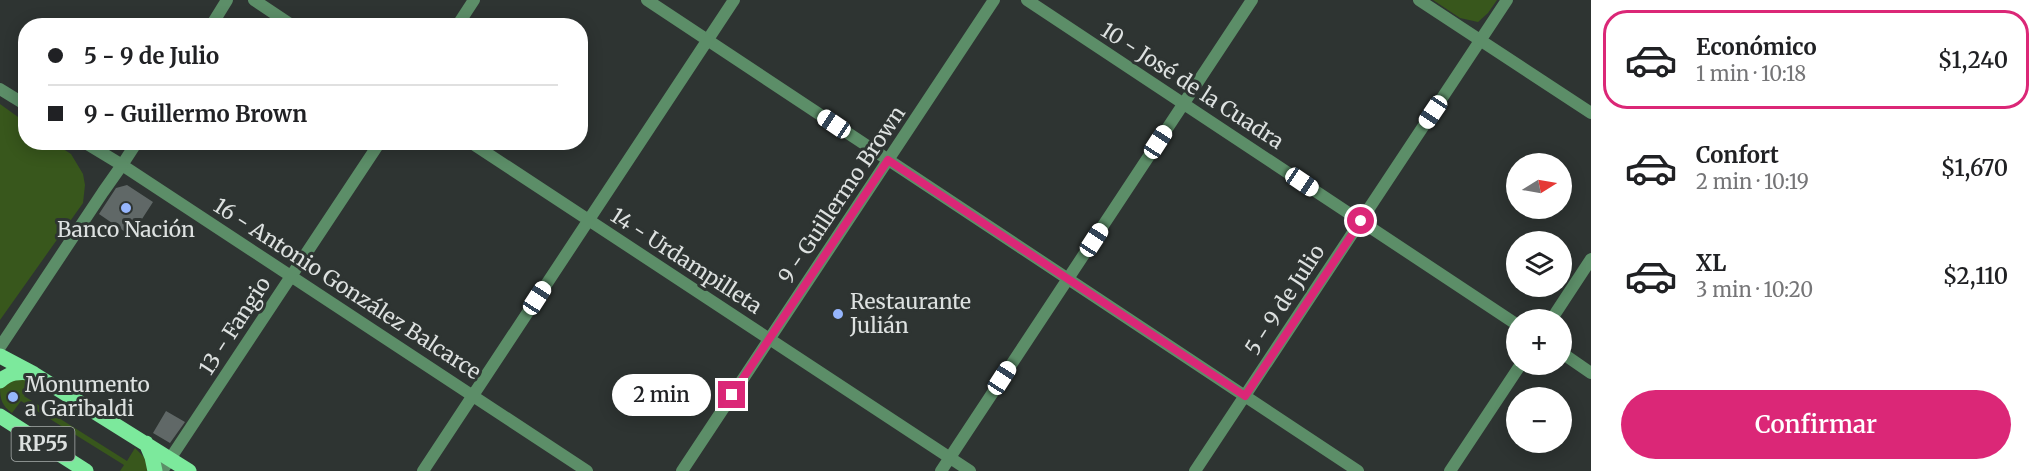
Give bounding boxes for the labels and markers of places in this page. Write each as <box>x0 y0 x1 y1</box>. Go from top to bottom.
marker: Banco Nación <box>119 201 133 215</box>
place label: Banco Nación <box>57 216 195 243</box>
place label: Restaurante Julián <box>849 288 971 339</box>
marker: Restaurante Julián <box>831 307 845 321</box>
place label: Monumento a Garibaldi <box>25 371 150 422</box>
marker: Monumento a Garibaldi <box>6 390 20 404</box>

